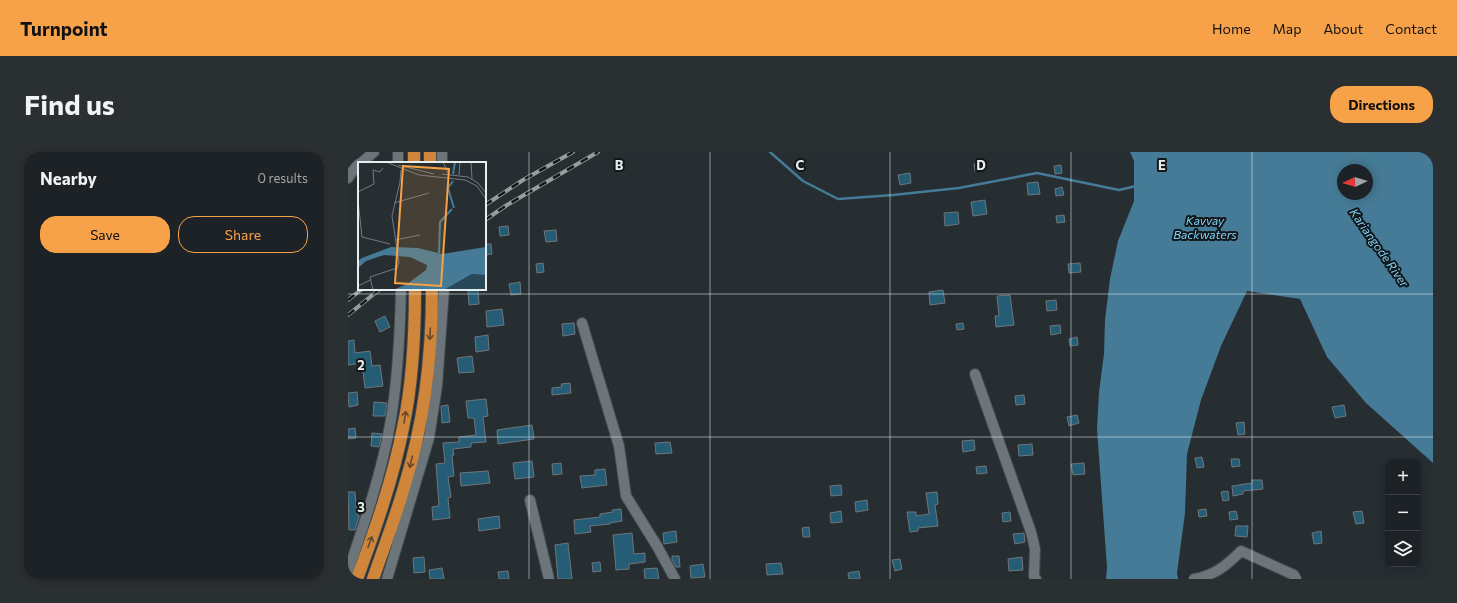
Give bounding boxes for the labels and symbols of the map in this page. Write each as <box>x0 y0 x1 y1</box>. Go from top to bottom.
text: B <box>615 157 624 173</box>
text: C <box>796 157 805 173</box>
text: D <box>976 157 986 173</box>
text: E <box>1158 157 1166 173</box>
inset map <box>358 162 486 290</box>
north arrow <box>1337 164 1373 200</box>
water label: Kariangode River <box>1347 205 1413 290</box>
water label: Kavvay Backwaters <box>1173 213 1237 241</box>
one-way arrow <box>426 327 433 340</box>
text: 2 <box>357 357 365 373</box>
one-way arrow <box>401 411 409 424</box>
one-way arrow <box>406 456 414 469</box>
text: 3 <box>357 499 365 515</box>
one-way arrow <box>367 537 375 549</box>

